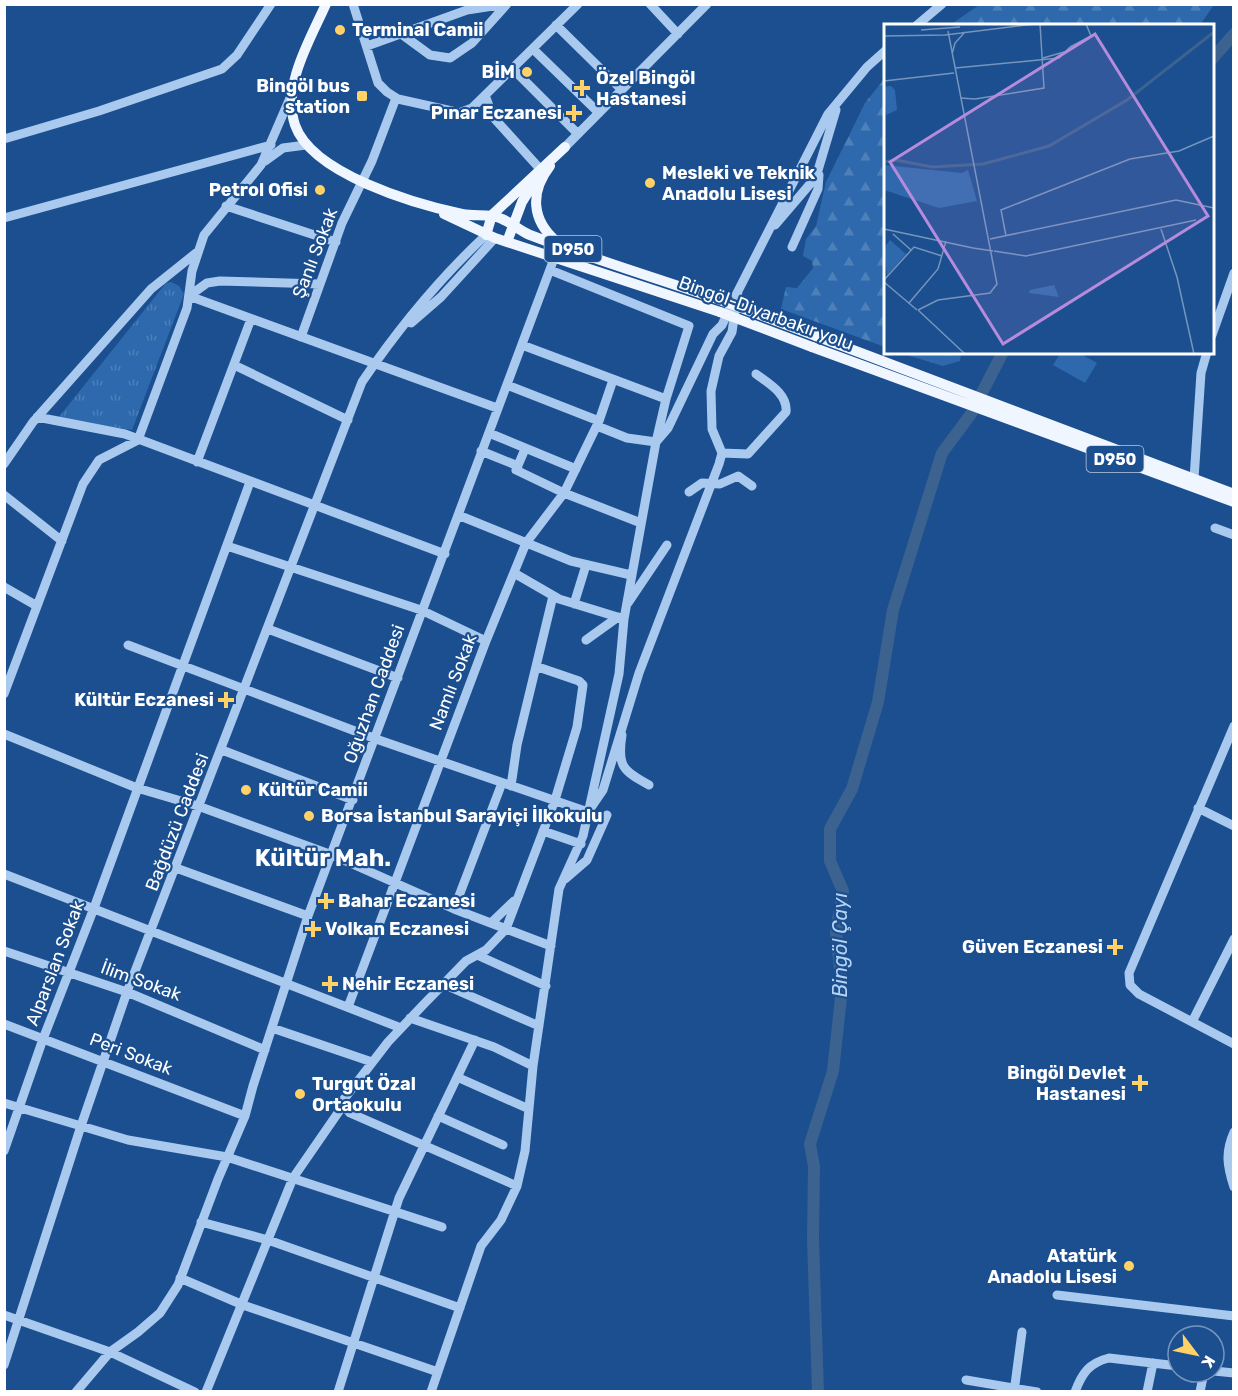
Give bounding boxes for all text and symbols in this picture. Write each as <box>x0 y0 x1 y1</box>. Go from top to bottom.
place label: Terminal Camii <box>352 19 483 41</box>
marker: Terminal Camii <box>333 23 347 37</box>
inset map <box>884 24 1214 354</box>
place label: BİM <box>482 61 515 83</box>
marker: BİM <box>520 65 534 79</box>
place label: Özel Bingöl Hastanesi <box>596 67 695 110</box>
place label: Bingöl bus station <box>256 75 350 118</box>
marker: Özel Bingöl Hastanesi <box>573 79 591 97</box>
marker: Bingöl bus station <box>355 89 369 103</box>
place label: Pınar Eczanesi <box>431 102 562 124</box>
marker: Pınar Eczanesi <box>567 106 581 120</box>
place label: Mesleki ve Teknik Anadolu Lisesi <box>662 162 816 205</box>
marker: Mesleki ve Teknik Anadolu Lisesi <box>643 176 657 190</box>
place label: Petrol Ofisi <box>209 179 308 201</box>
marker: Petrol Ofisi <box>313 183 327 197</box>
street label: Şanlı Sokak <box>288 204 343 301</box>
road number: D950 <box>544 236 602 262</box>
street label: Bingöl-Diyarbakır yolu <box>676 271 856 355</box>
road number: D950 <box>1086 446 1144 472</box>
street label: Oğuzhan Caddesi <box>339 622 409 766</box>
street label: Namlı Sokak <box>425 630 482 733</box>
place label: Kültür Eczanesi <box>74 689 214 711</box>
marker: Kültür Eczanesi <box>219 693 233 707</box>
street label: Bağdüzü Caddesi <box>141 750 213 894</box>
place label: Kültür Camii <box>258 779 368 801</box>
marker: Kültür Camii <box>239 783 253 797</box>
place label: Borsa İstanbul Sarayiçi İlkokulu <box>321 805 603 827</box>
marker: Borsa İstanbul Sarayiçi İlkokulu <box>302 809 316 823</box>
district label: Kültür Mah. <box>255 844 391 872</box>
place label: Bahar Eczanesi <box>338 890 475 912</box>
water label: Bingöl Çayı <box>828 893 852 997</box>
marker: Bahar Eczanesi <box>319 894 333 908</box>
street label: Alparslan Sokak <box>21 896 89 1029</box>
place label: Volkan Eczanesi <box>325 918 469 940</box>
marker: Volkan Eczanesi <box>306 922 320 936</box>
place label: Güven Eczanesi <box>962 936 1103 958</box>
marker: Güven Eczanesi <box>1108 940 1122 954</box>
street label: İlim Sokak <box>98 956 185 1006</box>
place label: Nehir Eczanesi <box>342 973 474 995</box>
marker: Nehir Eczanesi <box>323 977 337 991</box>
street label: Peri Sokak <box>86 1028 176 1080</box>
place label: Bingöl Devlet Hastanesi <box>1007 1062 1126 1105</box>
place label: Turgut Özal Ortaokulu <box>312 1073 416 1116</box>
marker: Bingöl Devlet Hastanesi <box>1131 1074 1149 1092</box>
marker: Turgut Özal Ortaokulu <box>293 1087 307 1101</box>
place label: Atatürk Anadolu Lisesi <box>987 1245 1117 1288</box>
marker: Atatürk Anadolu Lisesi <box>1122 1259 1136 1273</box>
north arrow <box>1166 1324 1226 1384</box>
text: K <box>1197 1352 1219 1372</box>

